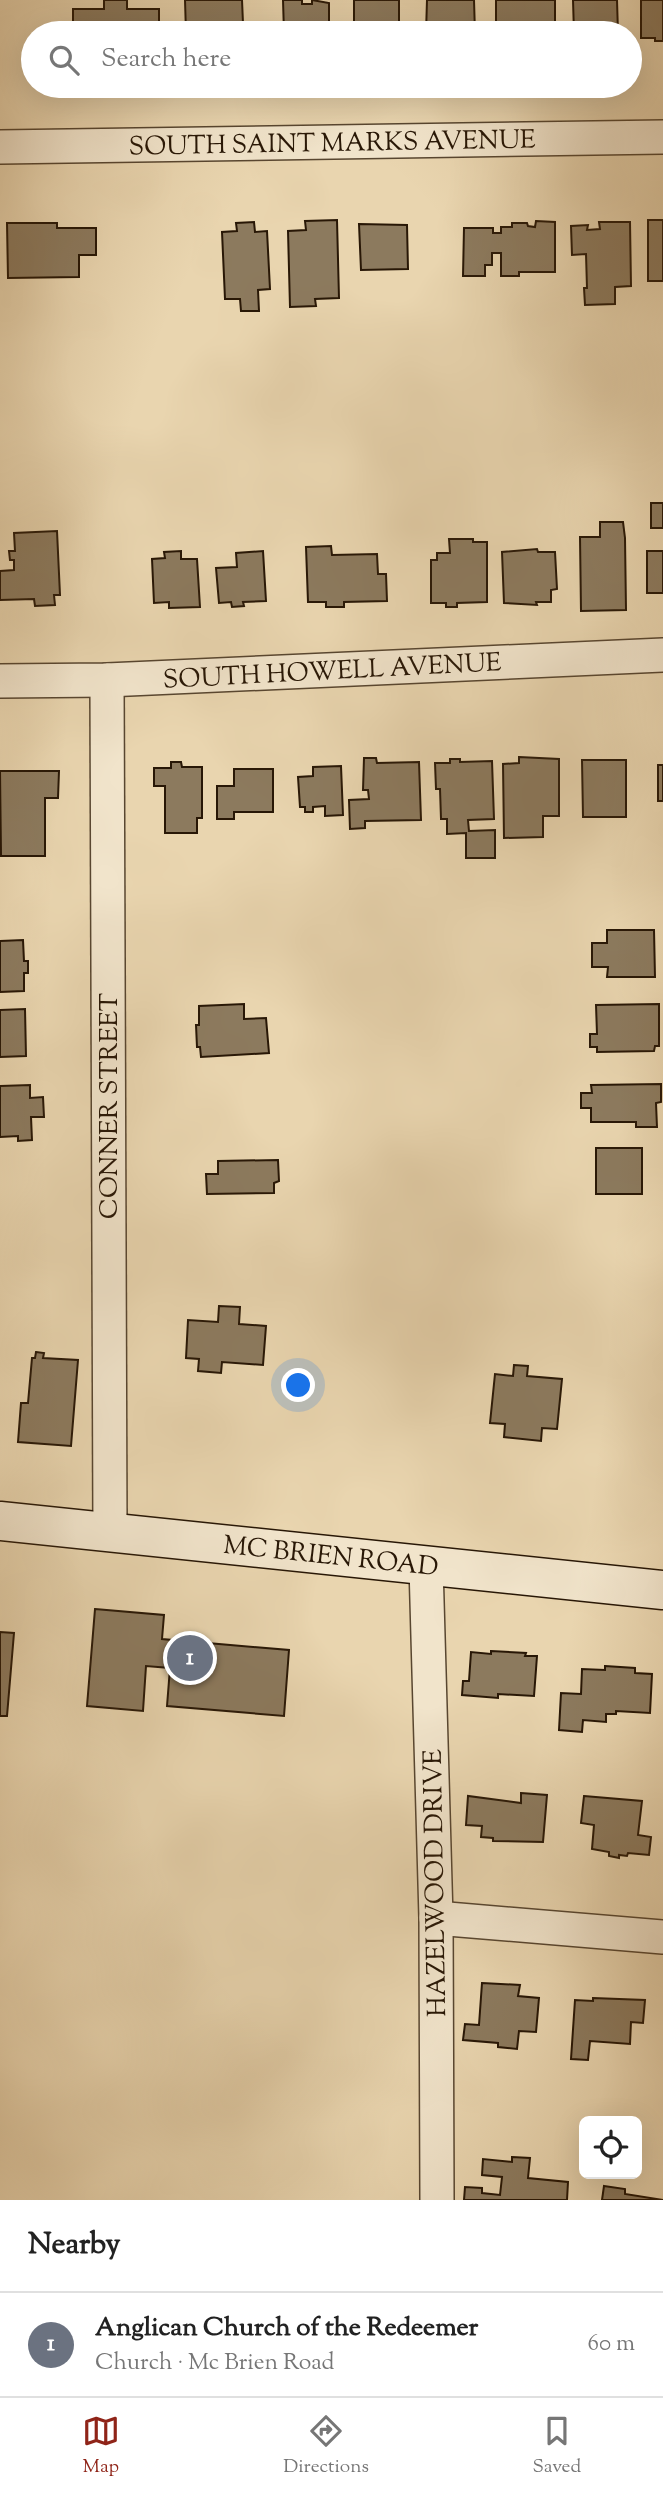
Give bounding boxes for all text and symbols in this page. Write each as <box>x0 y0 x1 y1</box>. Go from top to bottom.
search box <box>21 21 642 98</box>
icon: search <box>45 41 83 79</box>
text: Search here <box>101 41 231 78</box>
street label: SOUTH SAINT MARKS AVENUE <box>128 122 536 167</box>
street label: SOUTH HOWELL AVENUE <box>162 645 502 700</box>
street label: CONNER STREET <box>92 993 129 1219</box>
your location <box>281 1368 315 1402</box>
street label: MC BRIEN ROAD <box>221 1528 440 1587</box>
pin: 1 <box>167 1632 213 1684</box>
street label: HAZELWOOD DRIVE <box>416 1748 457 2017</box>
map controls <box>579 2116 642 2179</box>
button: locate <box>579 2116 642 2179</box>
text: Nearby <box>28 2224 120 2267</box>
text: Anglican Church of the Redeemer <box>95 2310 478 2347</box>
text: 1 <box>47 2328 55 2361</box>
text: 60 m <box>587 2328 635 2361</box>
text: Church · Mc Brien Road <box>95 2347 335 2380</box>
tab: Map <box>82 2412 120 2481</box>
tab: Directions <box>283 2412 369 2481</box>
tab: Saved <box>532 2412 581 2481</box>

